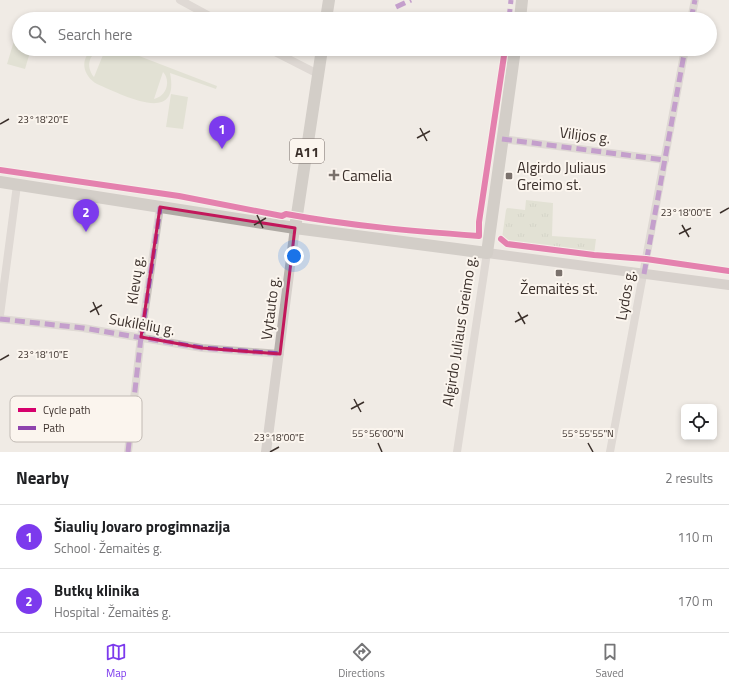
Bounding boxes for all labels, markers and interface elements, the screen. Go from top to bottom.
search box [12,12,717,56]
icon: search [26,23,48,45]
text: Search here [58,23,132,46]
text: 23°18'20"E [18,112,69,127]
pin: 1 [209,116,235,149]
street label: Vilijos g. [558,120,612,150]
road number: A11 [290,139,324,163]
place label: Algirdo Juliaus Greimo st. [517,156,606,196]
place label: Camelia [342,164,393,187]
marker: Camelia [329,170,339,180]
marker: Algirdo Juliaus Greimo st. [504,171,514,181]
pin: 2 [73,199,99,232]
text: 23°18'00"E [661,205,712,220]
your location [284,246,304,266]
street label: Klevų g. [120,254,150,306]
street label: Algirdo Juliaus Greimo g. [436,254,482,408]
marker: Žemaitės st. [554,268,564,278]
street label: Lydos g. [609,268,641,322]
street label: Vytauto g. [255,275,285,341]
place label: Žemaitės st. [520,277,598,300]
street label: Sukilėlių g. [107,307,177,341]
text: 23°18'10"E [18,347,69,362]
legend [10,396,142,442]
text: Cycle path [43,402,91,418]
map controls [681,404,717,440]
button: locate [681,404,717,440]
text: Path [43,420,65,436]
text: 55°56'00"N [352,426,404,441]
text: 55°55'55"N [562,426,614,441]
text: 23°18'00"E [254,430,305,445]
text: Nearby [16,465,69,491]
text: 2 results [665,468,713,488]
text: Šiaulių Jovaro progimnazija [54,515,230,538]
text: 1 [25,527,33,547]
text: 110 m [677,527,713,547]
text: School · Žemaitės g. [54,538,162,558]
text: Butkų klinika [54,579,139,602]
text: 2 [25,591,33,611]
text: 170 m [677,591,713,611]
text: Hospital · Žemaitės g. [54,602,171,622]
tab: Map [105,641,127,681]
tab: Directions [338,641,385,681]
tab: Saved [596,641,624,681]

